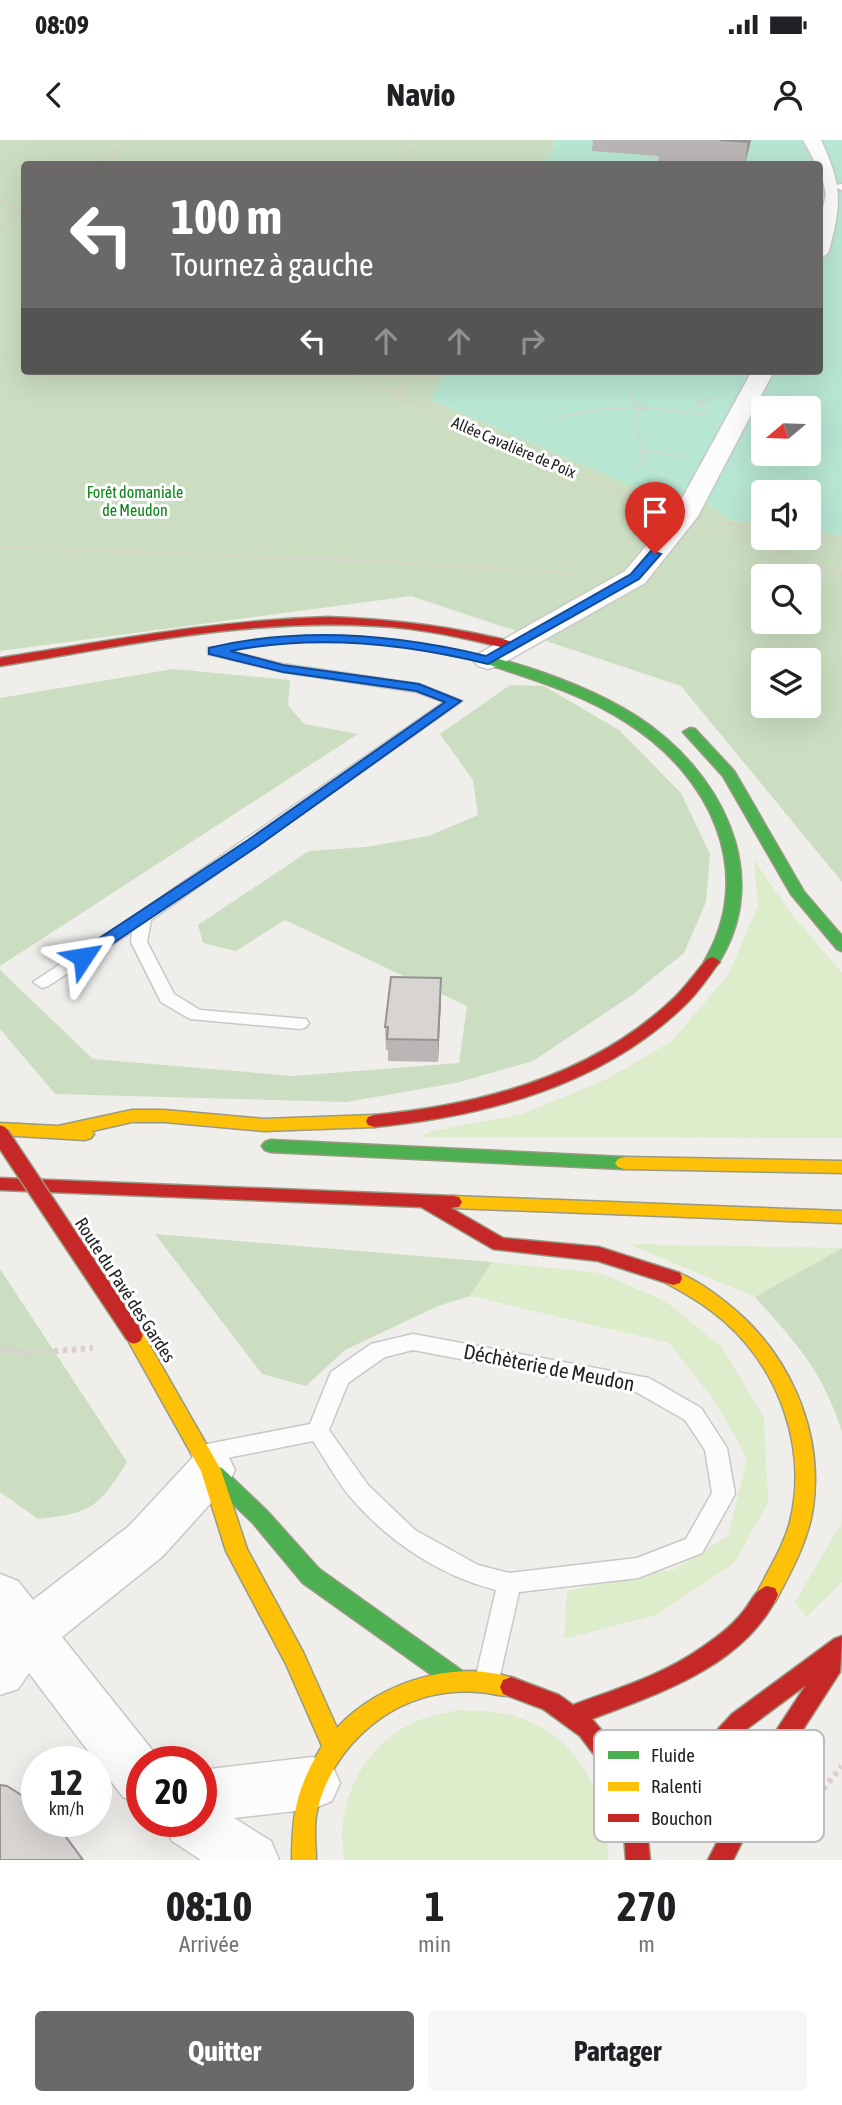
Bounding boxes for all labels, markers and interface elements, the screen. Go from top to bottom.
text: 08:09 [35,10,89,40]
icon: back [35,76,73,114]
text: Navio [386,76,456,113]
icon: person [769,76,807,114]
text: 100 m [171,188,282,244]
icon: left [56,189,147,280]
text: Tournez à gauche [171,246,374,283]
icon: left [294,322,332,360]
icon: ahead [367,322,405,360]
icon: ahead [440,322,478,360]
icon: right [513,322,551,360]
north arrow [751,396,821,466]
map controls [751,396,821,718]
street label: Allée Cavalière de Poix [449,413,579,481]
button: sound [751,480,821,550]
pin [625,482,685,554]
park label: Forêt domaniale de Meudon [87,483,183,519]
icon: arrive [636,493,674,531]
button: search [751,564,821,634]
button: layers [751,648,821,718]
position arrow [46,920,120,994]
street label: Route du Pavé des Gardes [71,1214,180,1366]
street label: Déchèterie de Meudon [462,1339,637,1395]
legend [594,1730,824,1842]
text: Fluide [651,1744,695,1766]
speed limit sign: 20 [126,1746,217,1837]
text: 12 [50,1762,83,1802]
text: Ralenti [651,1775,702,1797]
text: km/h [49,1798,84,1819]
text: Bouchon [651,1807,713,1829]
text: 08:10 [166,1882,252,1930]
text: 1 [425,1882,444,1930]
text: 270 [617,1882,676,1930]
text: Arrivée [179,1931,239,1957]
text: min [418,1931,451,1957]
text: m [638,1931,655,1957]
button: Quitter [35,2011,414,2091]
button: Partager [428,2011,807,2091]

